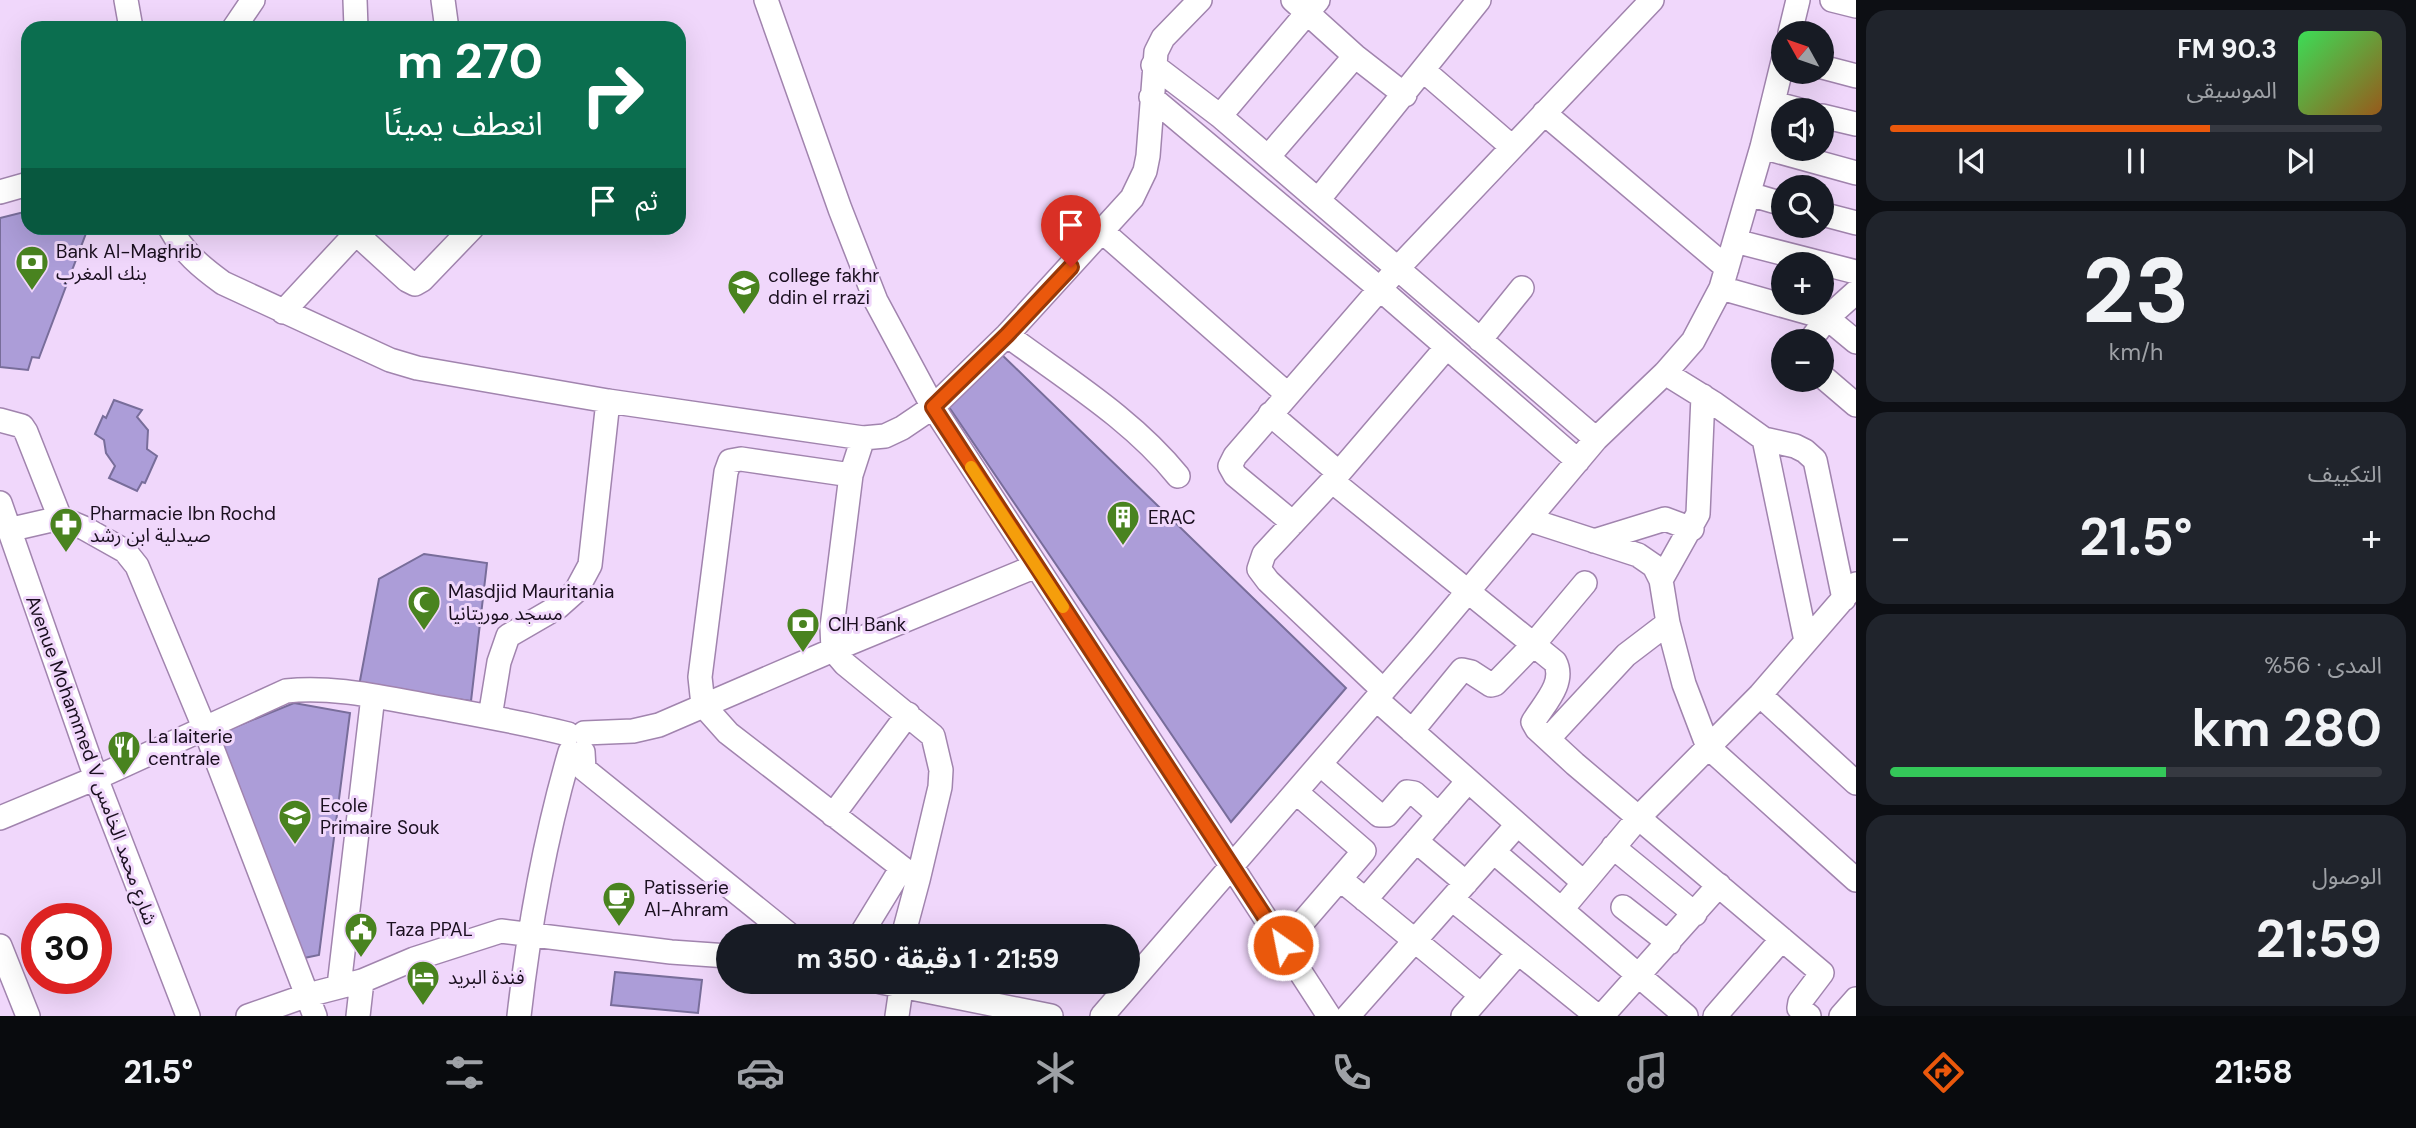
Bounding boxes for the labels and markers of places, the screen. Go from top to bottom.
pin [1041,195,1101,267]
place label: Bank Al-Maghrib بنك المغرب [56,239,202,286]
bank icon: Bank Al-Maghrib بنك المغرب [13,243,51,292]
place label: college fakhr ddin el rrazi [768,263,879,310]
school or university icon: college fakhr ddin el rrazi [725,267,763,316]
building icon: ERAC [1104,498,1142,547]
place label: Pharmacie Ibn Rochd صيدلية ابن رشد [90,501,276,548]
pharmacy icon: Pharmacie Ibn Rochd صيدلية ابن رشد [47,505,85,554]
place label: ERAC [1148,505,1196,530]
place label: Masdjid Mauritania مسجد موريتانيا [448,579,614,626]
mosque icon: Masdjid Mauritania مسجد موريتانيا [405,583,443,632]
bank icon: CIH Bank [784,605,822,654]
place label: CIH Bank [828,612,907,637]
place label: La laiterie centrale [148,724,233,771]
restaurant icon: La laiterie centrale [105,728,143,777]
place label: Ecole Primaire Souk [320,793,440,840]
school or university icon: Ecole Primaire Souk [276,797,314,846]
place label: Patisserie Al-Ahram [644,875,729,922]
cafe icon: Patisserie Al-Ahram [600,879,638,928]
public building icon: Taza PPAL [342,910,380,959]
place label: Taza PPAL [386,917,473,942]
hotel icon: فندة البريد [404,958,442,1007]
place label: فندة البريد [448,965,525,990]

